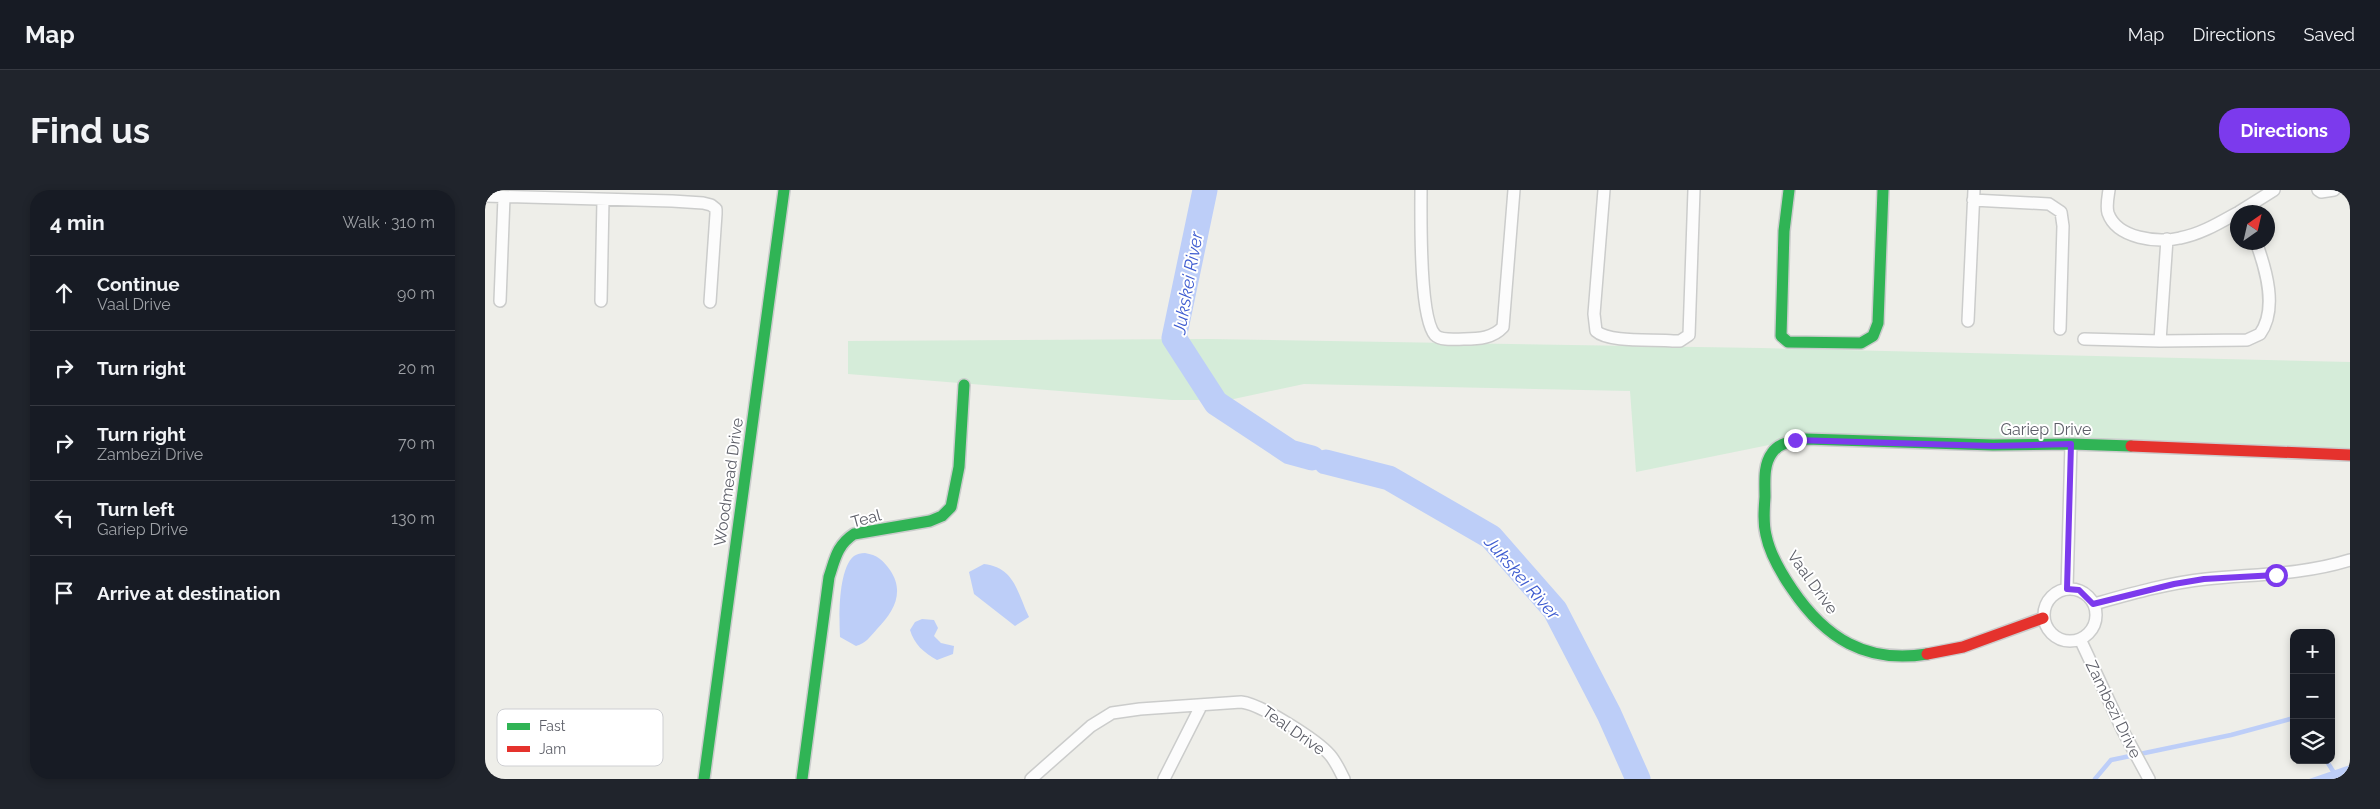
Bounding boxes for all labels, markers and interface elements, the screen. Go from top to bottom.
text: Map [25,20,75,49]
text: Map [2128,24,2164,45]
text: Directions [2192,24,2276,45]
text: Saved [2304,24,2355,45]
button: Directions [2219,108,2350,153]
text: Find us [30,110,150,151]
north arrow [2230,205,2275,250]
text: 4 min [50,210,105,235]
text: Walk · 310 m [342,213,435,232]
water label: Jukskei River [1168,229,1207,337]
text: Continue [97,273,180,295]
icon: ahead [50,279,78,307]
text: 90 m [397,284,435,303]
text: Vaal Drive [97,295,171,314]
icon: right [50,354,78,382]
text: Turn right [97,357,186,379]
text: 20 m [398,359,435,378]
street label: Woodmead Drive [710,417,747,548]
street label: Gariep Drive [2001,420,2091,439]
text: Turn right [97,423,186,445]
icon: right [50,429,78,457]
route end [1784,429,1807,452]
text: 70 m [398,434,435,453]
text: Zambezi Drive [97,445,203,464]
text: Turn left [97,498,174,520]
icon: left [50,504,78,532]
street label: Teal [849,505,884,532]
text: 130 m [391,509,435,528]
text: Gariep Drive [97,520,188,539]
water label: Jukskei River [1480,531,1565,624]
street label: Vaal Drive [1783,547,1842,618]
route start [2265,564,2288,587]
icon: arrive [50,579,78,607]
text: Arrive at destination [97,582,281,604]
map controls [2290,629,2335,764]
button: + [2290,629,2335,674]
street label: Zambezi Drive [2082,657,2145,761]
button: − [2290,674,2335,719]
street label: Teal Drive [1259,702,1329,759]
legend [497,709,663,766]
text: Fast [539,718,566,734]
button: layers [2290,719,2335,764]
text: Jam [539,741,566,757]

